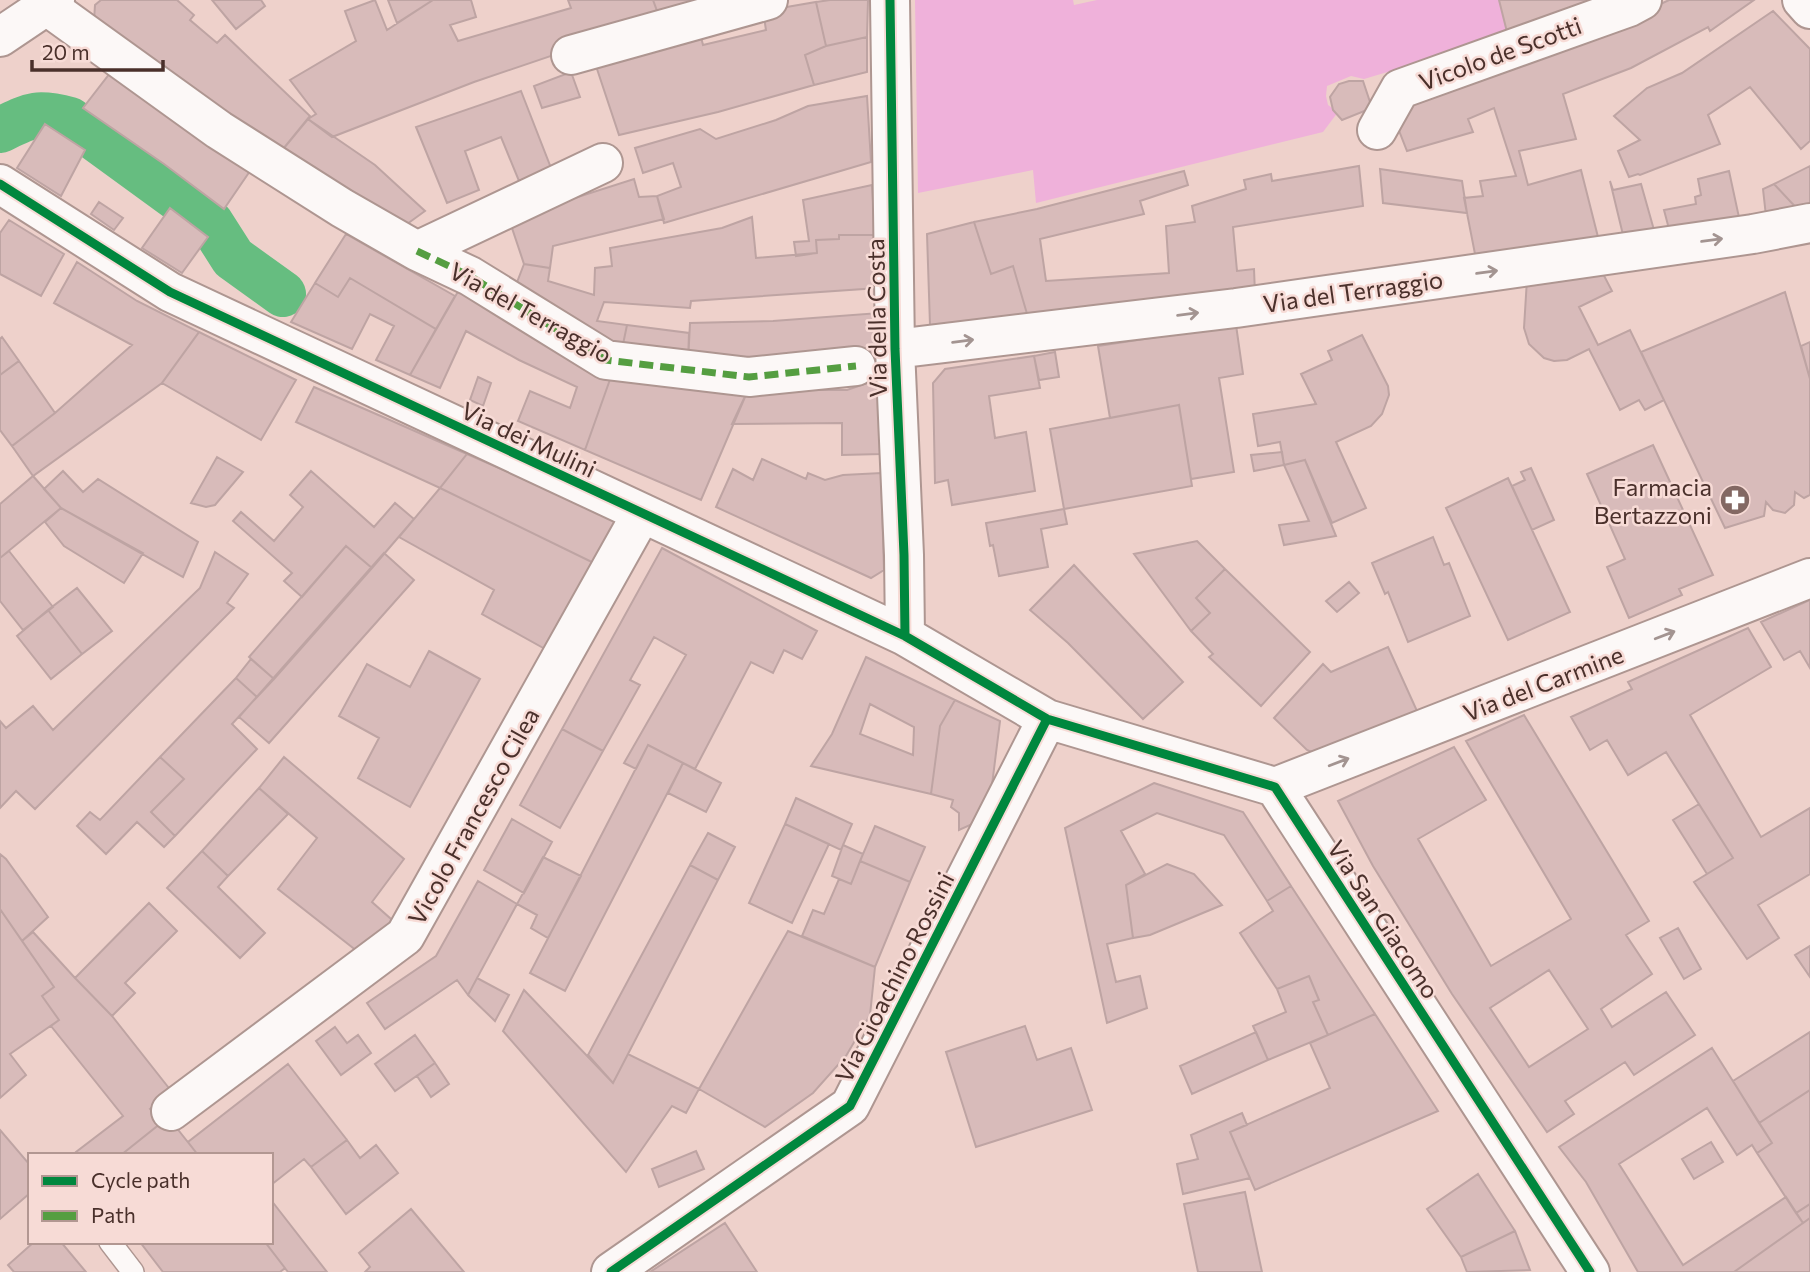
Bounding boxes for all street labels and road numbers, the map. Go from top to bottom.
street label: Vicolo de Scotti [1415,10,1585,96]
street label: Via della Costa [860,238,892,398]
street label: Via del Terraggio [445,255,617,369]
street label: Via del Terraggio [1261,264,1445,318]
street label: Via dei Mulini [457,395,601,483]
street label: Via del Carmine [1459,639,1627,727]
street label: Vicolo Francesco Cilea [401,703,545,929]
street label: Via San Giacomo [1322,835,1446,1003]
street label: Via Gioachino Rossini [828,867,960,1087]

